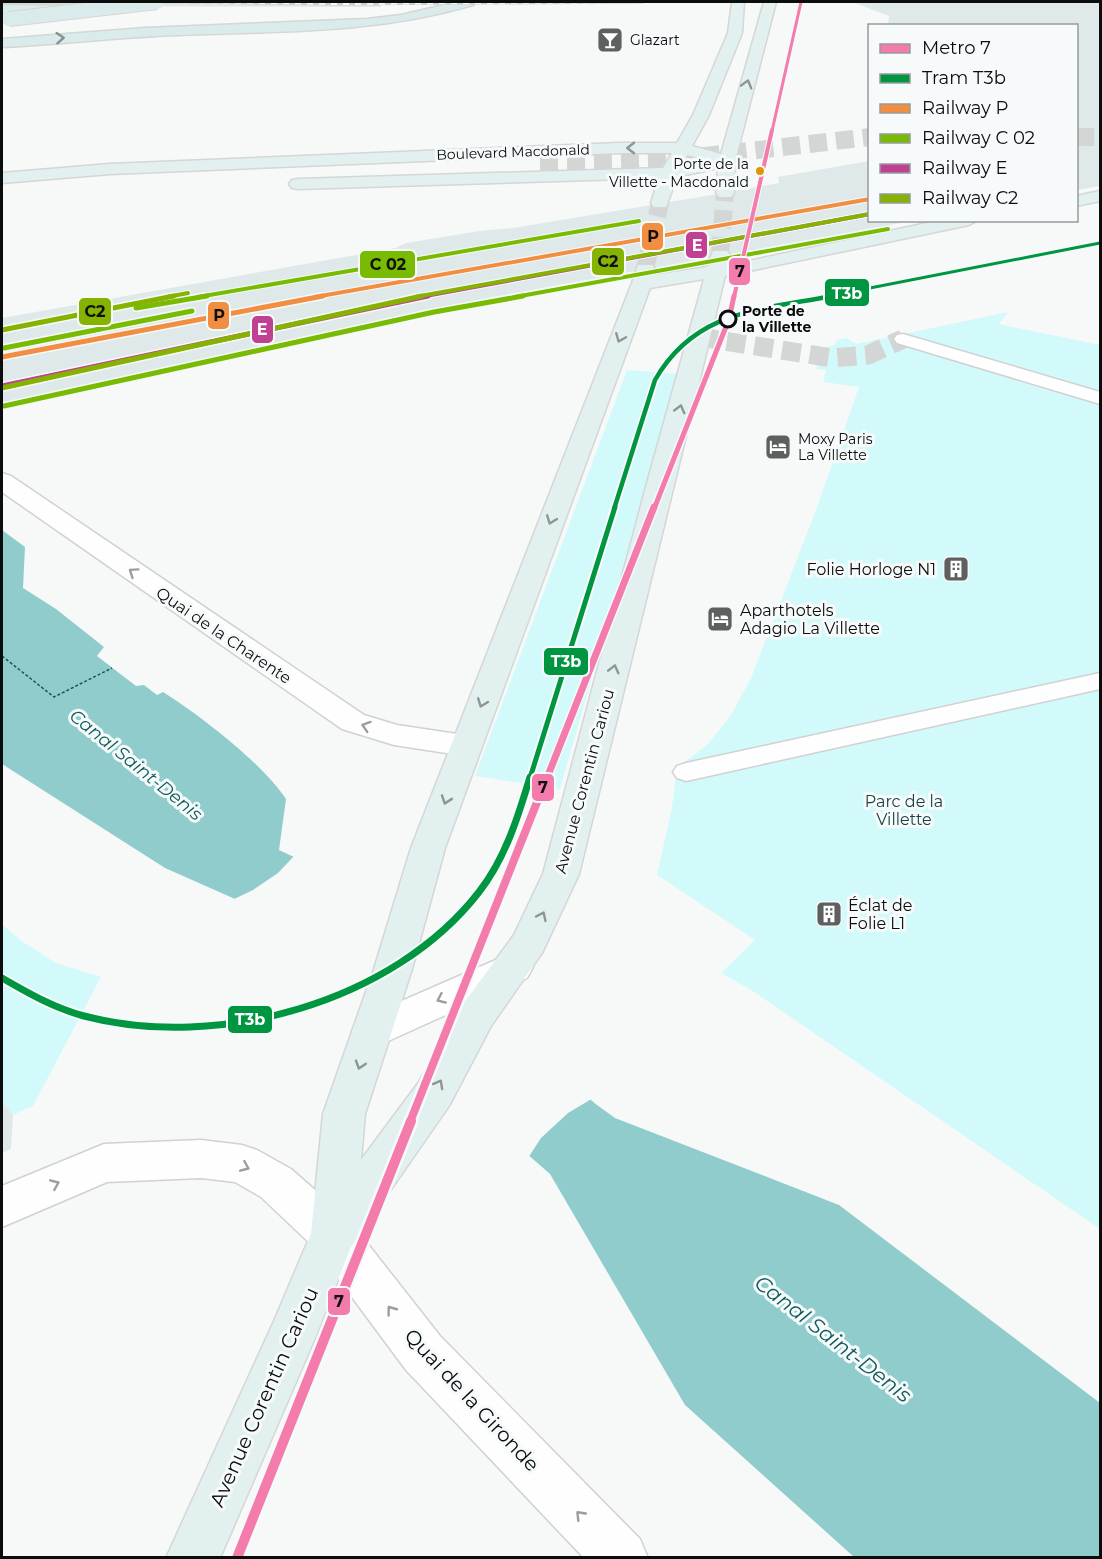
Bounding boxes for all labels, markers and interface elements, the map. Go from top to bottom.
legend [868,24,1078,222]
bar icon: Glazart [595,25,625,55]
place label: Glazart [630,31,680,49]
one-way arrow [55,32,64,45]
text: Metro 7 [922,37,991,59]
text: Tram T3b [922,67,1006,89]
one-way arrow [740,79,752,90]
text: Railway P [922,97,1008,119]
text: Railway C 02 [922,127,1035,149]
street label: Boulevard Macdonald [436,140,590,164]
one-way arrow [627,142,636,154]
place label: Porte de la Villette - Macdonald [609,155,749,191]
text: Railway E [922,157,1007,179]
marker: Porte de la Villette - Macdonald [754,165,766,177]
text: Railway C2 [922,187,1018,209]
line badge: P [641,222,664,251]
text: P [647,227,659,246]
line badge: E [685,231,708,259]
text: E [692,236,702,255]
line badge: C2 [591,247,625,276]
line badge: C 02 [359,250,416,279]
text: C2 [598,252,618,271]
text: C 02 [370,255,406,274]
line badge: 7 [728,257,751,286]
text: 7 [735,262,745,281]
line badge: T3b [824,278,870,307]
text: T3b [832,284,862,303]
line badge: C2 [78,297,112,326]
line badge: P [207,301,230,330]
text: C2 [85,302,105,321]
place label: Porte de la Villette [742,302,811,336]
text: P [213,306,225,325]
marker: Porte de la Villette [719,310,737,328]
line badge: E [251,315,274,344]
text: E [257,320,267,339]
one-way arrow [615,332,628,343]
one-way arrow [673,404,685,415]
place label: Moxy Paris La Villette [798,430,873,464]
hotel icon: Moxy Paris La Villette [763,432,793,462]
one-way arrow [546,514,559,525]
building icon: Folie Horloge N1 [941,554,971,584]
place label: Folie Horloge N1 [806,560,936,579]
one-way arrow [129,568,140,579]
street label: Quai de la Charente [153,583,295,688]
place label: Aparthotels Adagio La Villette [740,601,880,638]
hotel icon: Aparthotels Adagio La Villette [705,604,735,634]
line badge: T3b [543,647,589,676]
text: T3b [551,652,581,671]
one-way arrow [606,664,619,674]
street label: Avenue Corentin Cariou [551,687,618,875]
one-way arrow [477,697,490,707]
water label: Canal Saint-Denis [65,705,207,825]
one-way arrow [361,721,372,733]
line badge: 7 [531,773,555,802]
text: 7 [538,778,548,797]
park label: Parc de la Villette [865,792,943,829]
one-way arrow [440,794,453,804]
place label: Éclat de Folie L1 [848,896,912,933]
building icon: Éclat de Folie L1 [814,899,844,929]
one-way arrow [534,911,546,922]
one-way arrow [436,992,447,1004]
line badge: T3b [227,1005,273,1034]
text: T3b [235,1010,265,1029]
one-way arrow [355,1059,368,1070]
one-way arrow [432,1080,443,1091]
one-way arrow [238,1160,249,1172]
one-way arrow [49,1179,60,1191]
water label: Canal Saint-Denis [750,1270,917,1408]
street label: Avenue Corentin Cariou [205,1284,323,1510]
line badge: 7 [327,1287,351,1316]
text: 7 [334,1292,344,1311]
one-way arrow [388,1306,399,1317]
street label: Quai de la Gironde [400,1324,544,1476]
one-way arrow [576,1512,587,1522]

